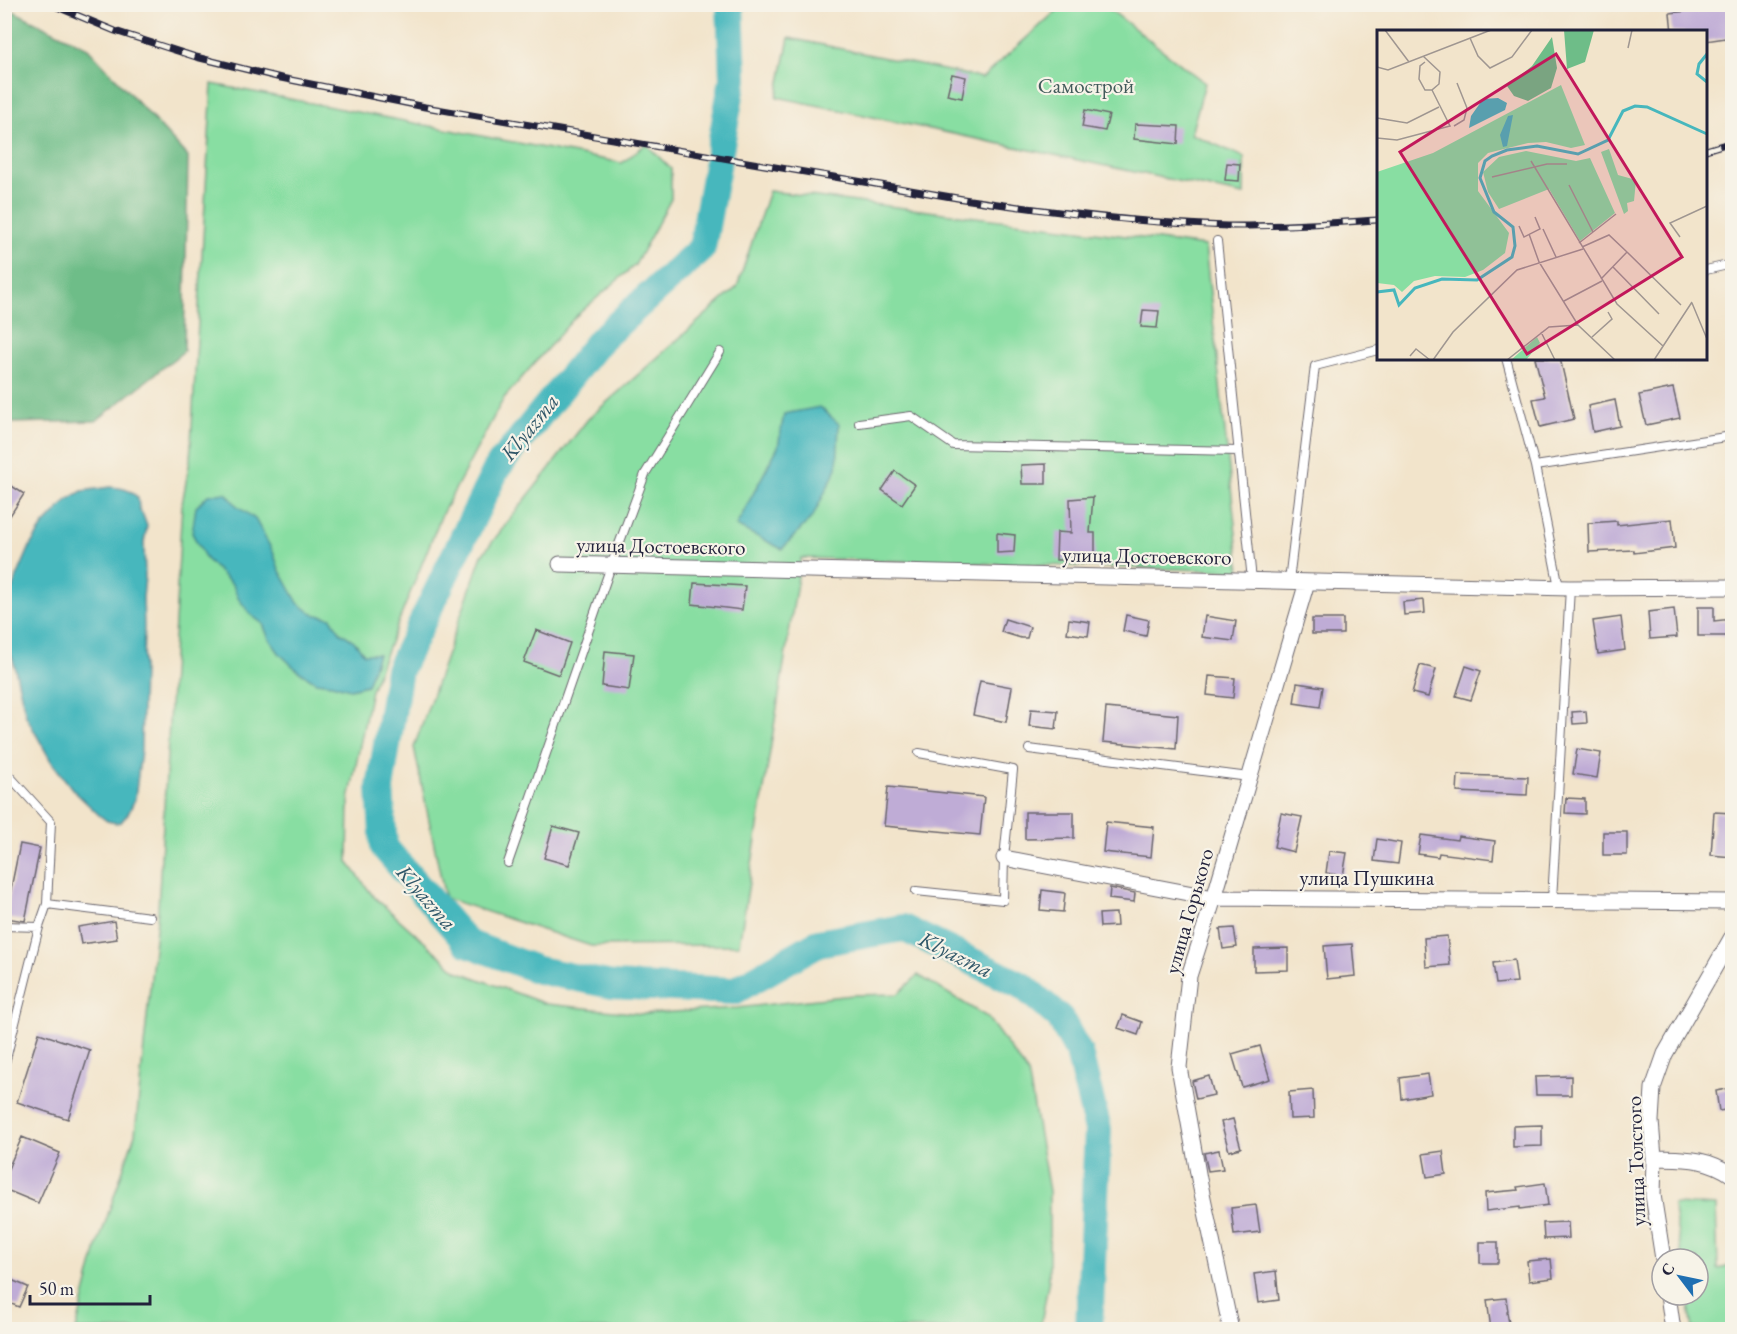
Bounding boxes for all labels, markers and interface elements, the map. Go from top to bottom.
inset map [1377,30,1707,360]
park label: Самострой [1038,72,1134,99]
water label: Klyazma [493,388,565,468]
street label: улица Достоевского [576,531,746,560]
street label: улица Достоевского [1062,541,1232,570]
street label: улица Горького [1158,845,1219,977]
water label: Klyazma [389,858,463,936]
street label: улица Пушкина [1300,864,1435,891]
water label: Klyazma [913,924,997,985]
street label: улица Толстого [1620,1095,1651,1227]
north arrow [1650,1247,1710,1307]
text: С [1656,1259,1680,1280]
scale bar [30,1268,150,1306]
text: 50 m [39,1277,74,1300]

